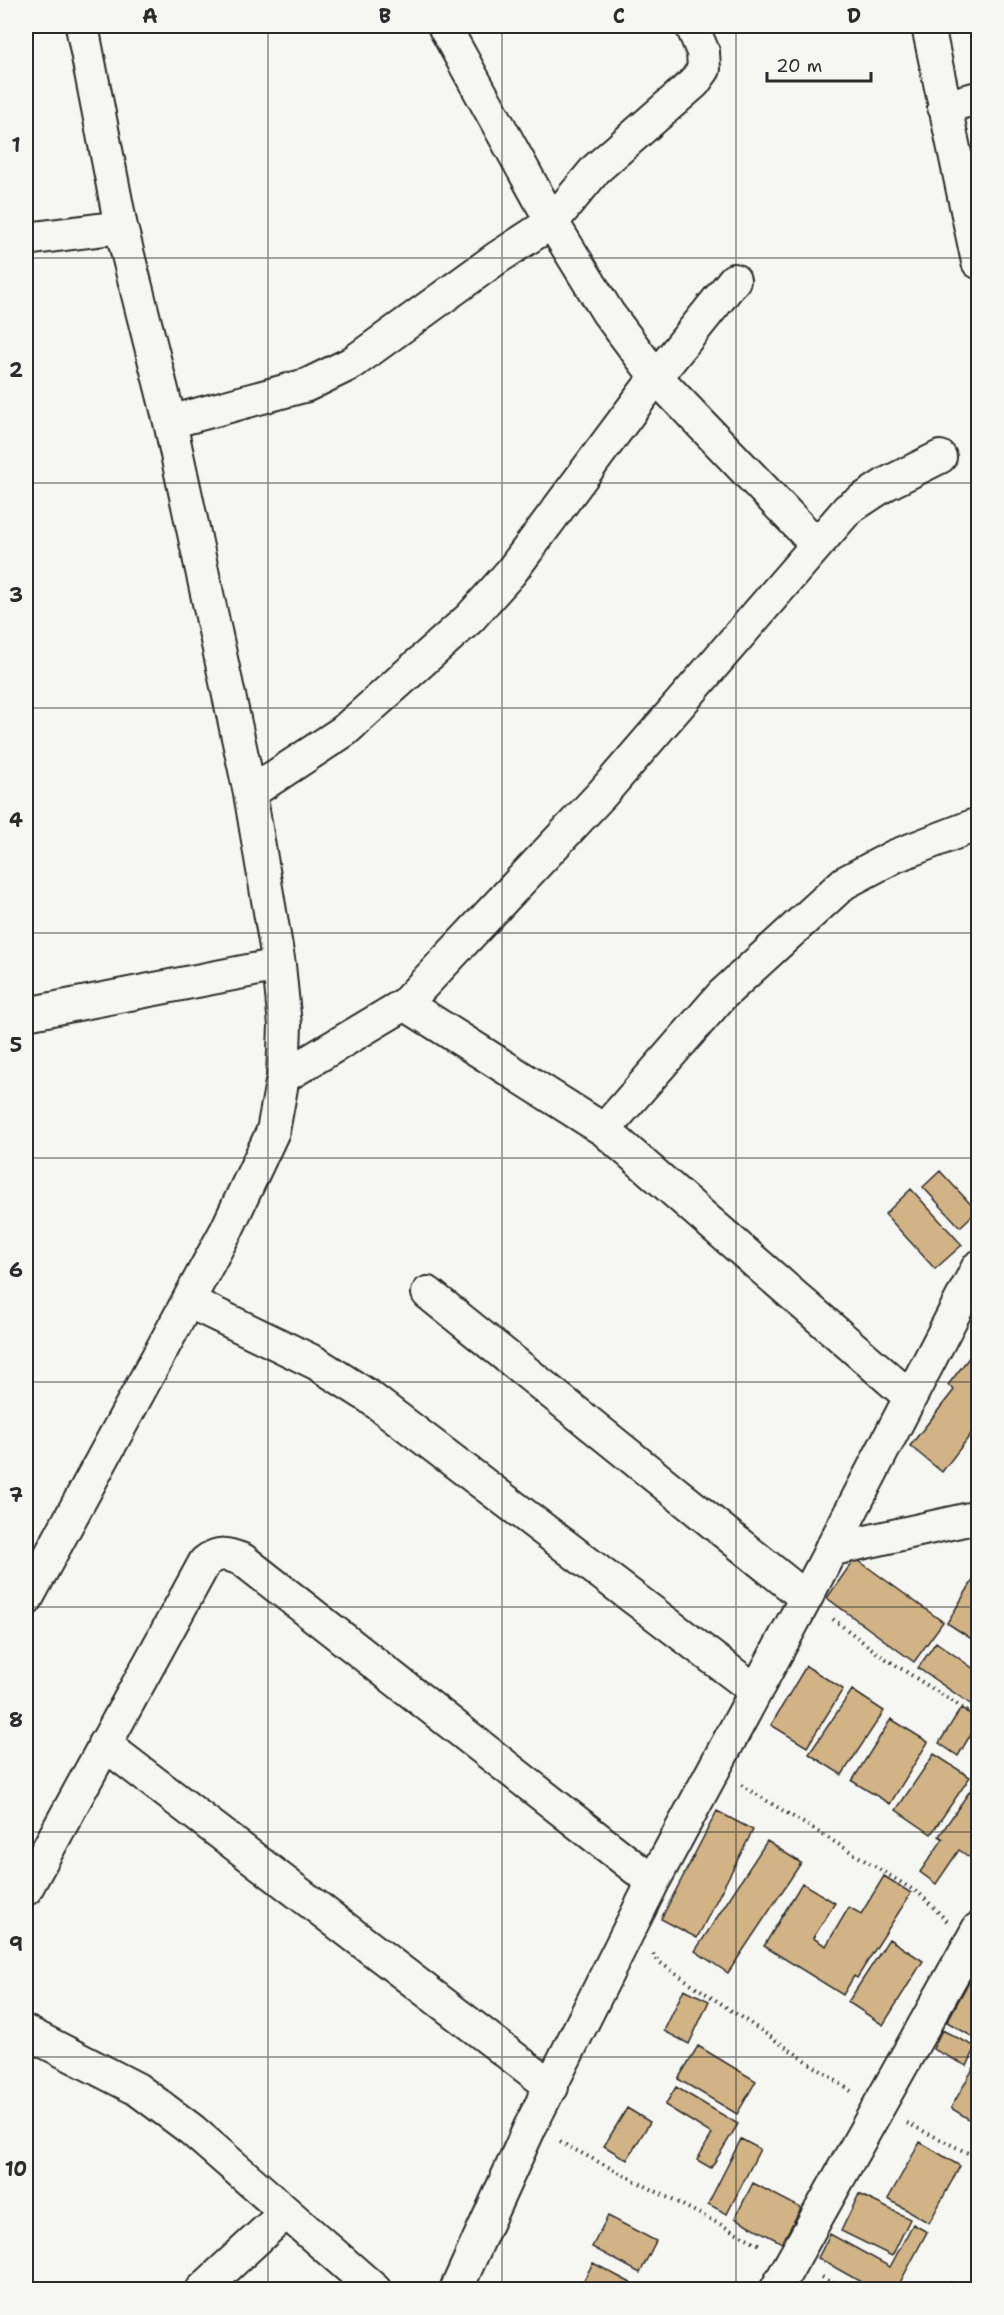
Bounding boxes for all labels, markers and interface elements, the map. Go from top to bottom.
text: A [142,3,158,29]
text: B [379,3,391,29]
text: C [613,3,625,29]
text: D [847,3,861,29]
scale bar [767,45,870,83]
text: 20 m [776,54,822,78]
text: 1 [11,132,21,158]
text: 2 [9,357,23,383]
text: 3 [9,582,23,608]
text: 4 [9,807,23,833]
text: 5 [10,1032,22,1058]
text: 6 [9,1257,23,1283]
text: 7 [9,1482,23,1508]
text: 8 [9,1707,23,1733]
text: 9 [9,1931,23,1957]
text: 10 [5,2156,27,2182]

